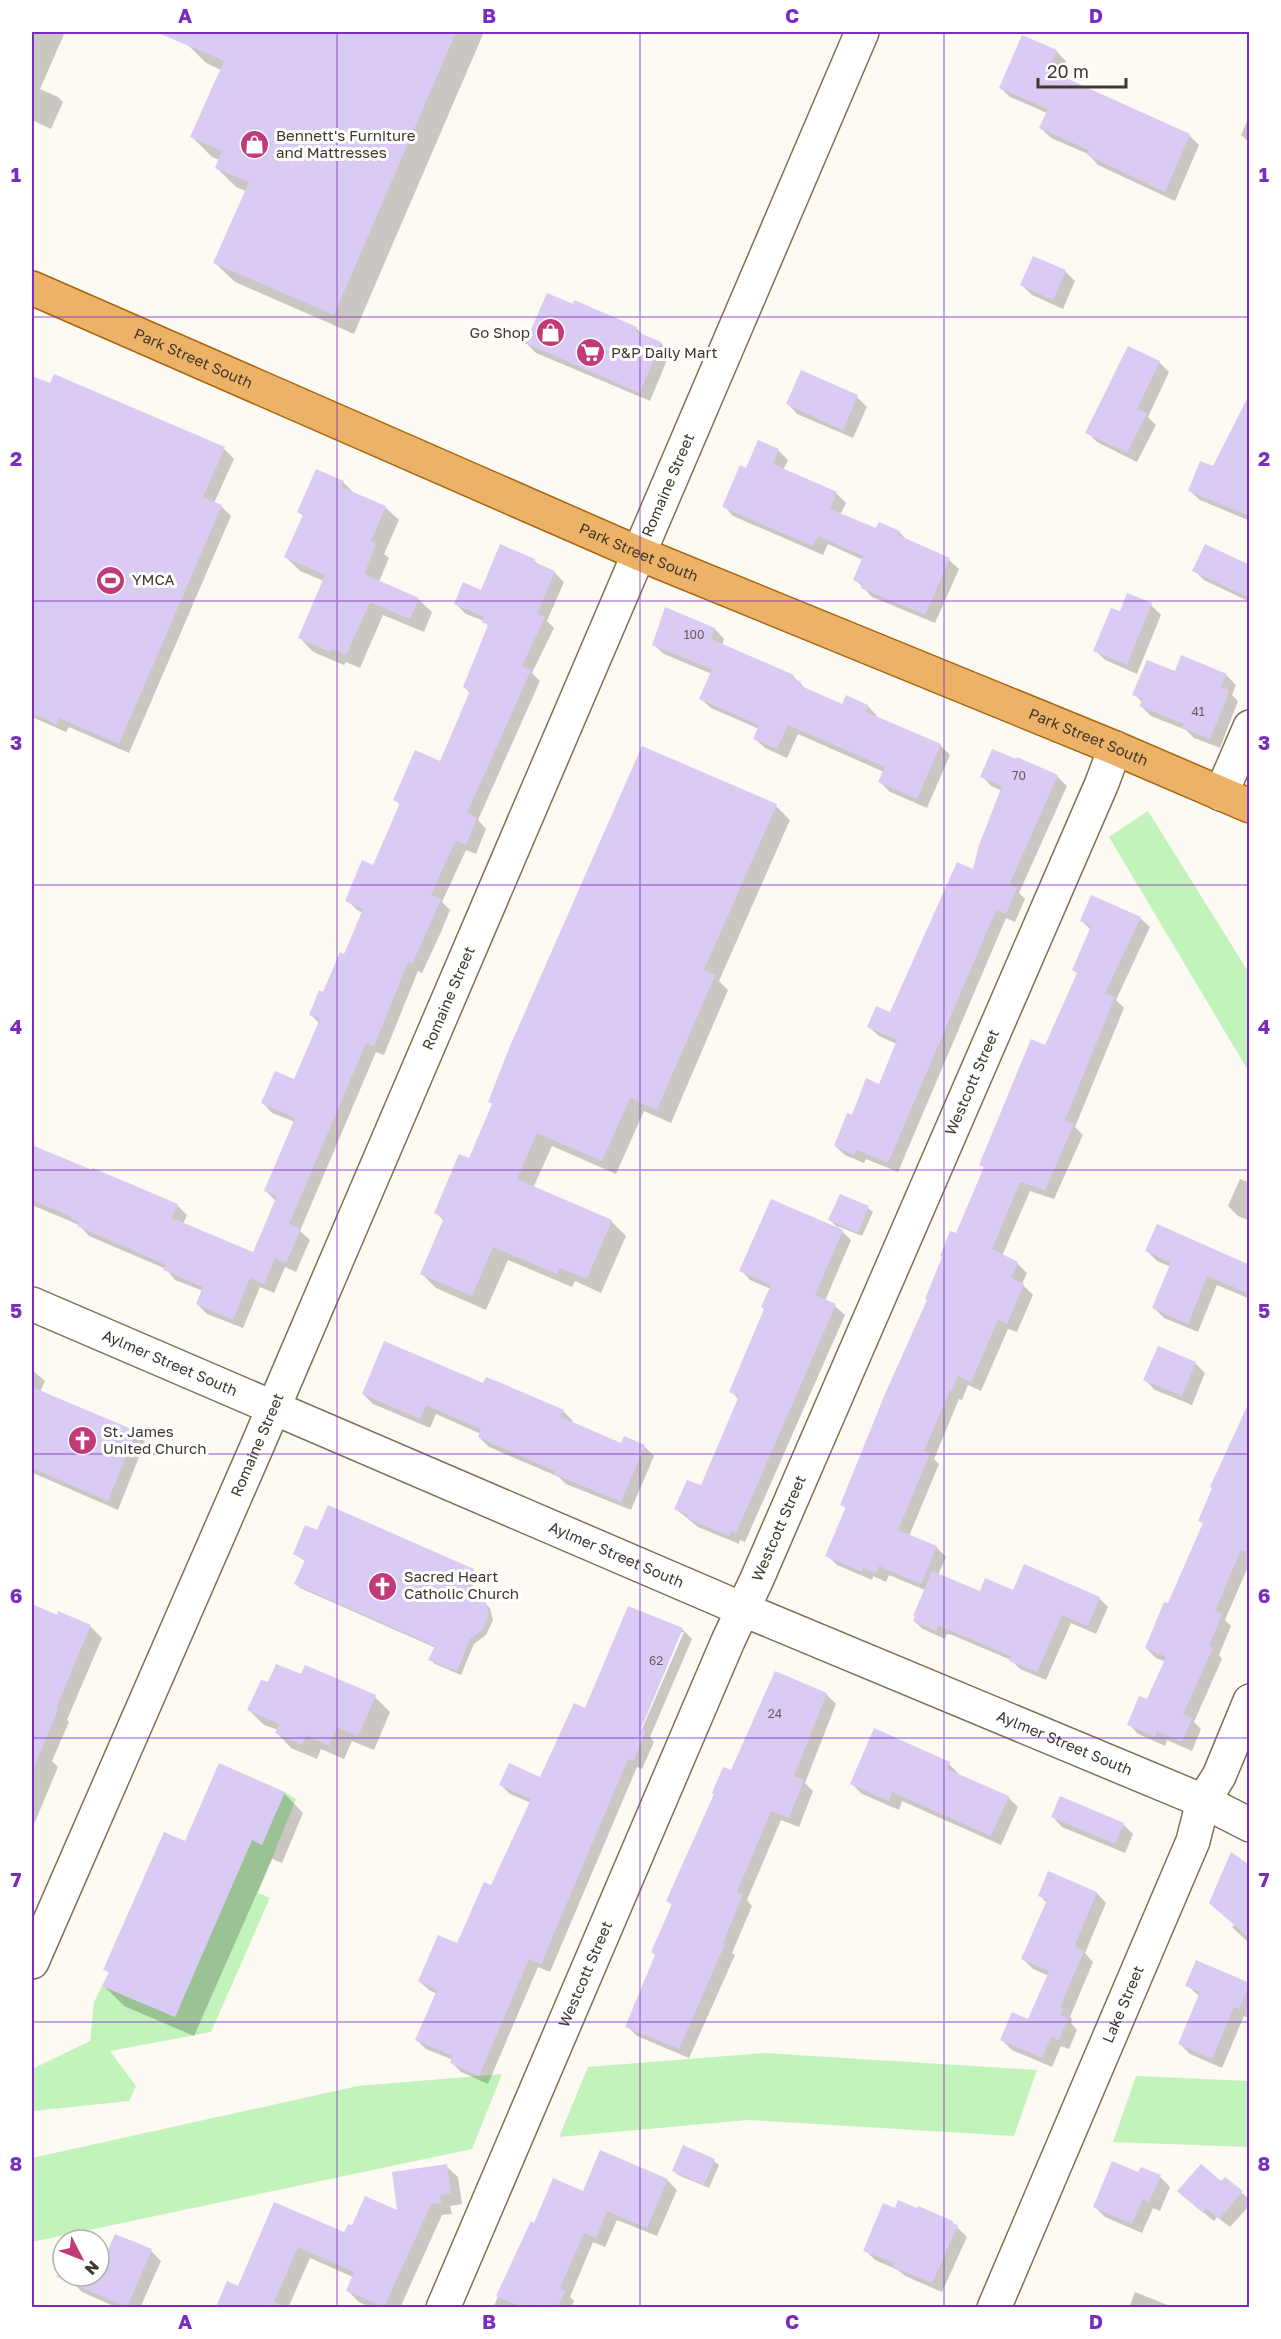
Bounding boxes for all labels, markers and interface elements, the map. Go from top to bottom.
text: A [178,3,192,27]
text: B [482,3,496,27]
text: C [785,3,799,27]
text: D [1089,3,1103,27]
scale bar [1038,51,1126,89]
text: 20 m [1047,60,1089,82]
place label: Bennett's Furniture and Mattresses [276,126,416,161]
shop icon: Bennett's Furniture and Mattresses [239,129,271,161]
text: 1 [11,162,21,186]
text: 1 [1259,162,1269,186]
shop icon: Go Shop [535,317,567,349]
place label: Go Shop [470,323,530,341]
street label: Park Street South [132,324,256,391]
supermarket icon: P&P Daily Mart [574,337,606,369]
place label: P&P Daily Mart [611,343,718,361]
street label: Romaine Street [637,430,697,539]
text: 2 [10,446,22,470]
text: 2 [1258,446,1270,470]
street label: Park Street South [577,519,701,585]
sports icon: YMCA [95,564,127,596]
place label: YMCA [132,570,174,588]
house number: 100 [684,627,704,642]
street label: Park Street South [1026,704,1151,769]
house number: 41 [1191,704,1205,719]
text: 3 [10,730,22,754]
text: 3 [1258,730,1270,754]
house number: 70 [1012,768,1026,783]
street label: Romaine Street [418,943,478,1052]
text: 4 [10,1014,22,1038]
text: 4 [1258,1014,1270,1038]
street label: Westcott Street [940,1026,1002,1138]
text: 5 [10,1298,22,1322]
text: 5 [1258,1298,1270,1322]
street label: Aylmer Street South [100,1325,240,1399]
street label: Romaine Street [226,1390,287,1499]
place label: St. James United Church [103,1422,206,1457]
church icon: St. James United Church [66,1425,98,1457]
street label: Westcott Street [747,1472,809,1584]
street label: Aylmer Street South [547,1517,687,1591]
place label: Sacred Heart Catholic Church [404,1567,519,1602]
church icon: Sacred Heart Catholic Church [367,1570,399,1602]
text: 6 [10,1583,22,1607]
text: 6 [1258,1583,1270,1607]
house number: 62 [649,1653,663,1668]
house number: 24 [768,1706,782,1721]
street label: Aylmer Street South [994,1706,1135,1779]
text: 7 [11,1867,22,1891]
text: 7 [1259,1867,1270,1891]
street label: Westcott Street [554,1918,615,2030]
street label: Lake Street [1098,1963,1147,2045]
text: 8 [10,2151,22,2175]
text: 8 [1258,2151,1270,2175]
north arrow [51,2228,111,2288]
text: N [81,2257,104,2279]
text: A [178,2309,192,2333]
text: B [482,2309,496,2333]
text: C [785,2309,799,2333]
text: D [1089,2309,1103,2333]

